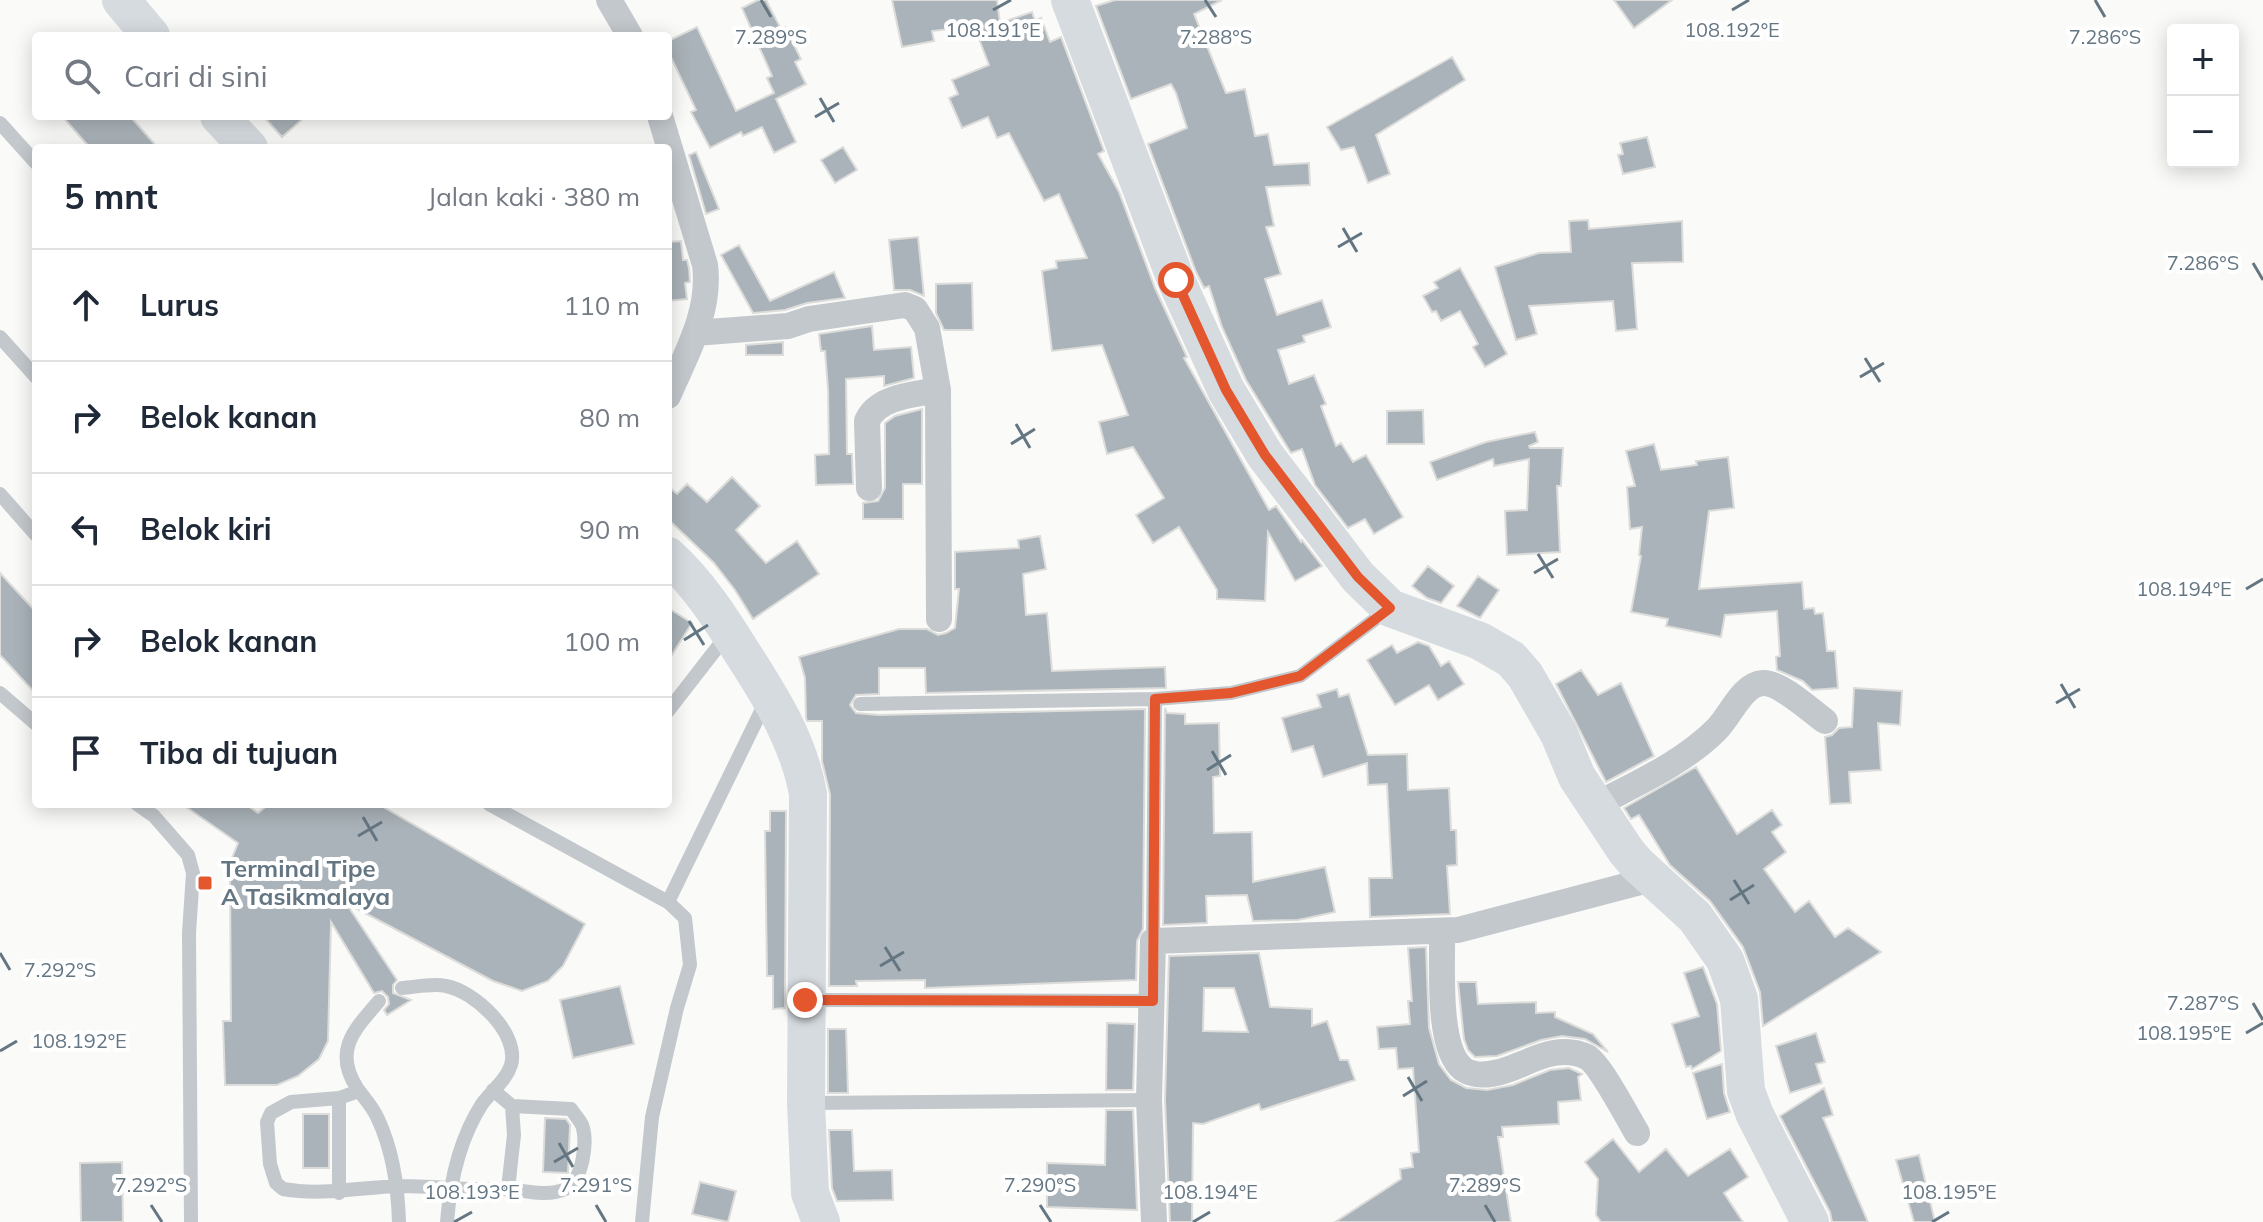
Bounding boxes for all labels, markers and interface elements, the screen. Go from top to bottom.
text: 108.191°E [945,17,1041,42]
text: 108.192°E [1684,17,1780,42]
text: 7.289°S [735,24,807,49]
text: 7.288°S [1180,24,1252,49]
text: 7.286°S [2069,24,2141,49]
map controls [2167,24,2239,168]
button: + [2167,24,2239,96]
search box [32,32,672,120]
icon: search [60,54,104,98]
text: Cari di sini [124,57,268,95]
button: − [2167,96,2239,168]
text: 5 mnt [64,175,158,218]
text: Jalan kaki · 380 m [428,180,640,213]
text: 7.286°S [2167,250,2239,275]
route start [1158,262,1194,298]
icon: ahead [64,283,108,327]
text: Lurus [140,286,219,324]
text: 110 m [564,289,640,322]
icon: right [64,395,108,439]
text: Belok kanan [140,398,317,436]
text: 80 m [579,401,640,434]
icon: left [64,507,108,551]
text: Belok kiri [140,510,272,548]
text: 90 m [579,513,640,546]
text: 108.194°E [2136,576,2232,601]
icon: right [64,619,108,663]
text: Belok kanan [140,622,317,660]
text: 100 m [564,625,640,658]
icon: arrive [64,731,108,775]
text: Tiba di tujuan [140,734,338,772]
place label: Terminal Tipe A Tasikmalaya [221,853,390,911]
marker: Terminal Tipe A Tasikmalaya [196,874,214,892]
text: 7.292°S [24,957,96,982]
route end [787,982,823,1018]
text: 7.287°S [2167,990,2239,1015]
text: 108.195°E [2136,1020,2232,1045]
text: 108.192°E [31,1028,127,1053]
text: 7.292°S [115,1172,187,1197]
text: 7.291°S [560,1172,632,1197]
text: 7.290°S [1004,1172,1076,1197]
text: 7.289°S [1449,1172,1521,1197]
text: 108.193°E [424,1179,520,1204]
text: 108.194°E [1162,1179,1258,1204]
text: 108.195°E [1901,1179,1997,1204]

